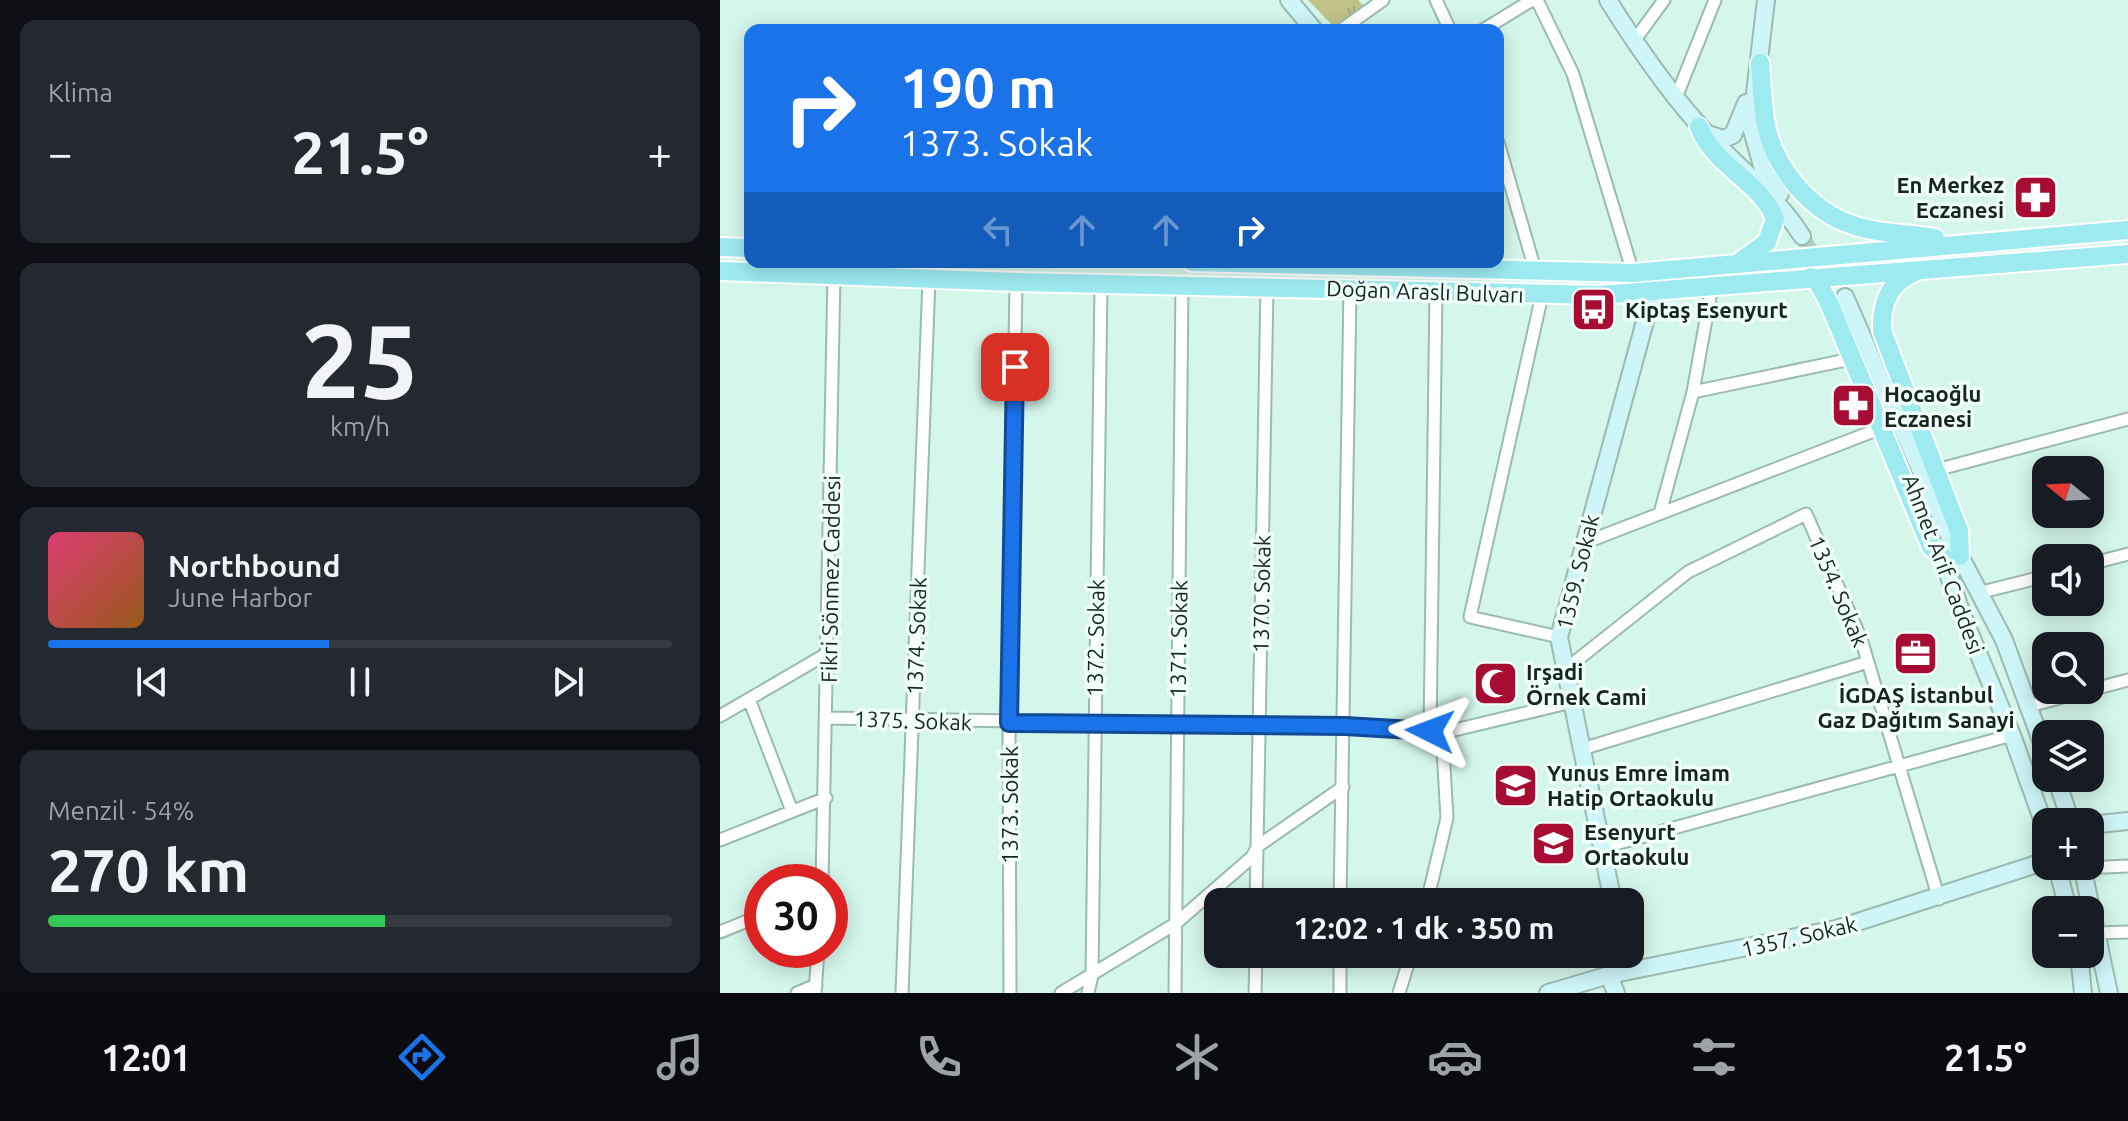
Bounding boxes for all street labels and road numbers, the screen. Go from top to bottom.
street label: Doğan Araslı Bulvarı [1326,275,1524,307]
street label: Ahmet Arif Caddesi [1898,471,1990,657]
street label: Fikri Sönmez Caddesi [816,475,844,683]
street label: 1359. Sokak [1551,512,1603,632]
street label: 1354. Sokak [1804,532,1874,650]
street label: 1370. Sokak [1247,535,1275,653]
street label: 1374. Sokak [901,577,931,695]
street label: 1372. Sokak [1081,579,1109,697]
street label: 1371. Sokak [1164,580,1192,698]
street label: 1375. Sokak [854,705,972,735]
street label: 1373. Sokak [997,746,1022,864]
street label: 1357. Sokak [1739,911,1859,961]

